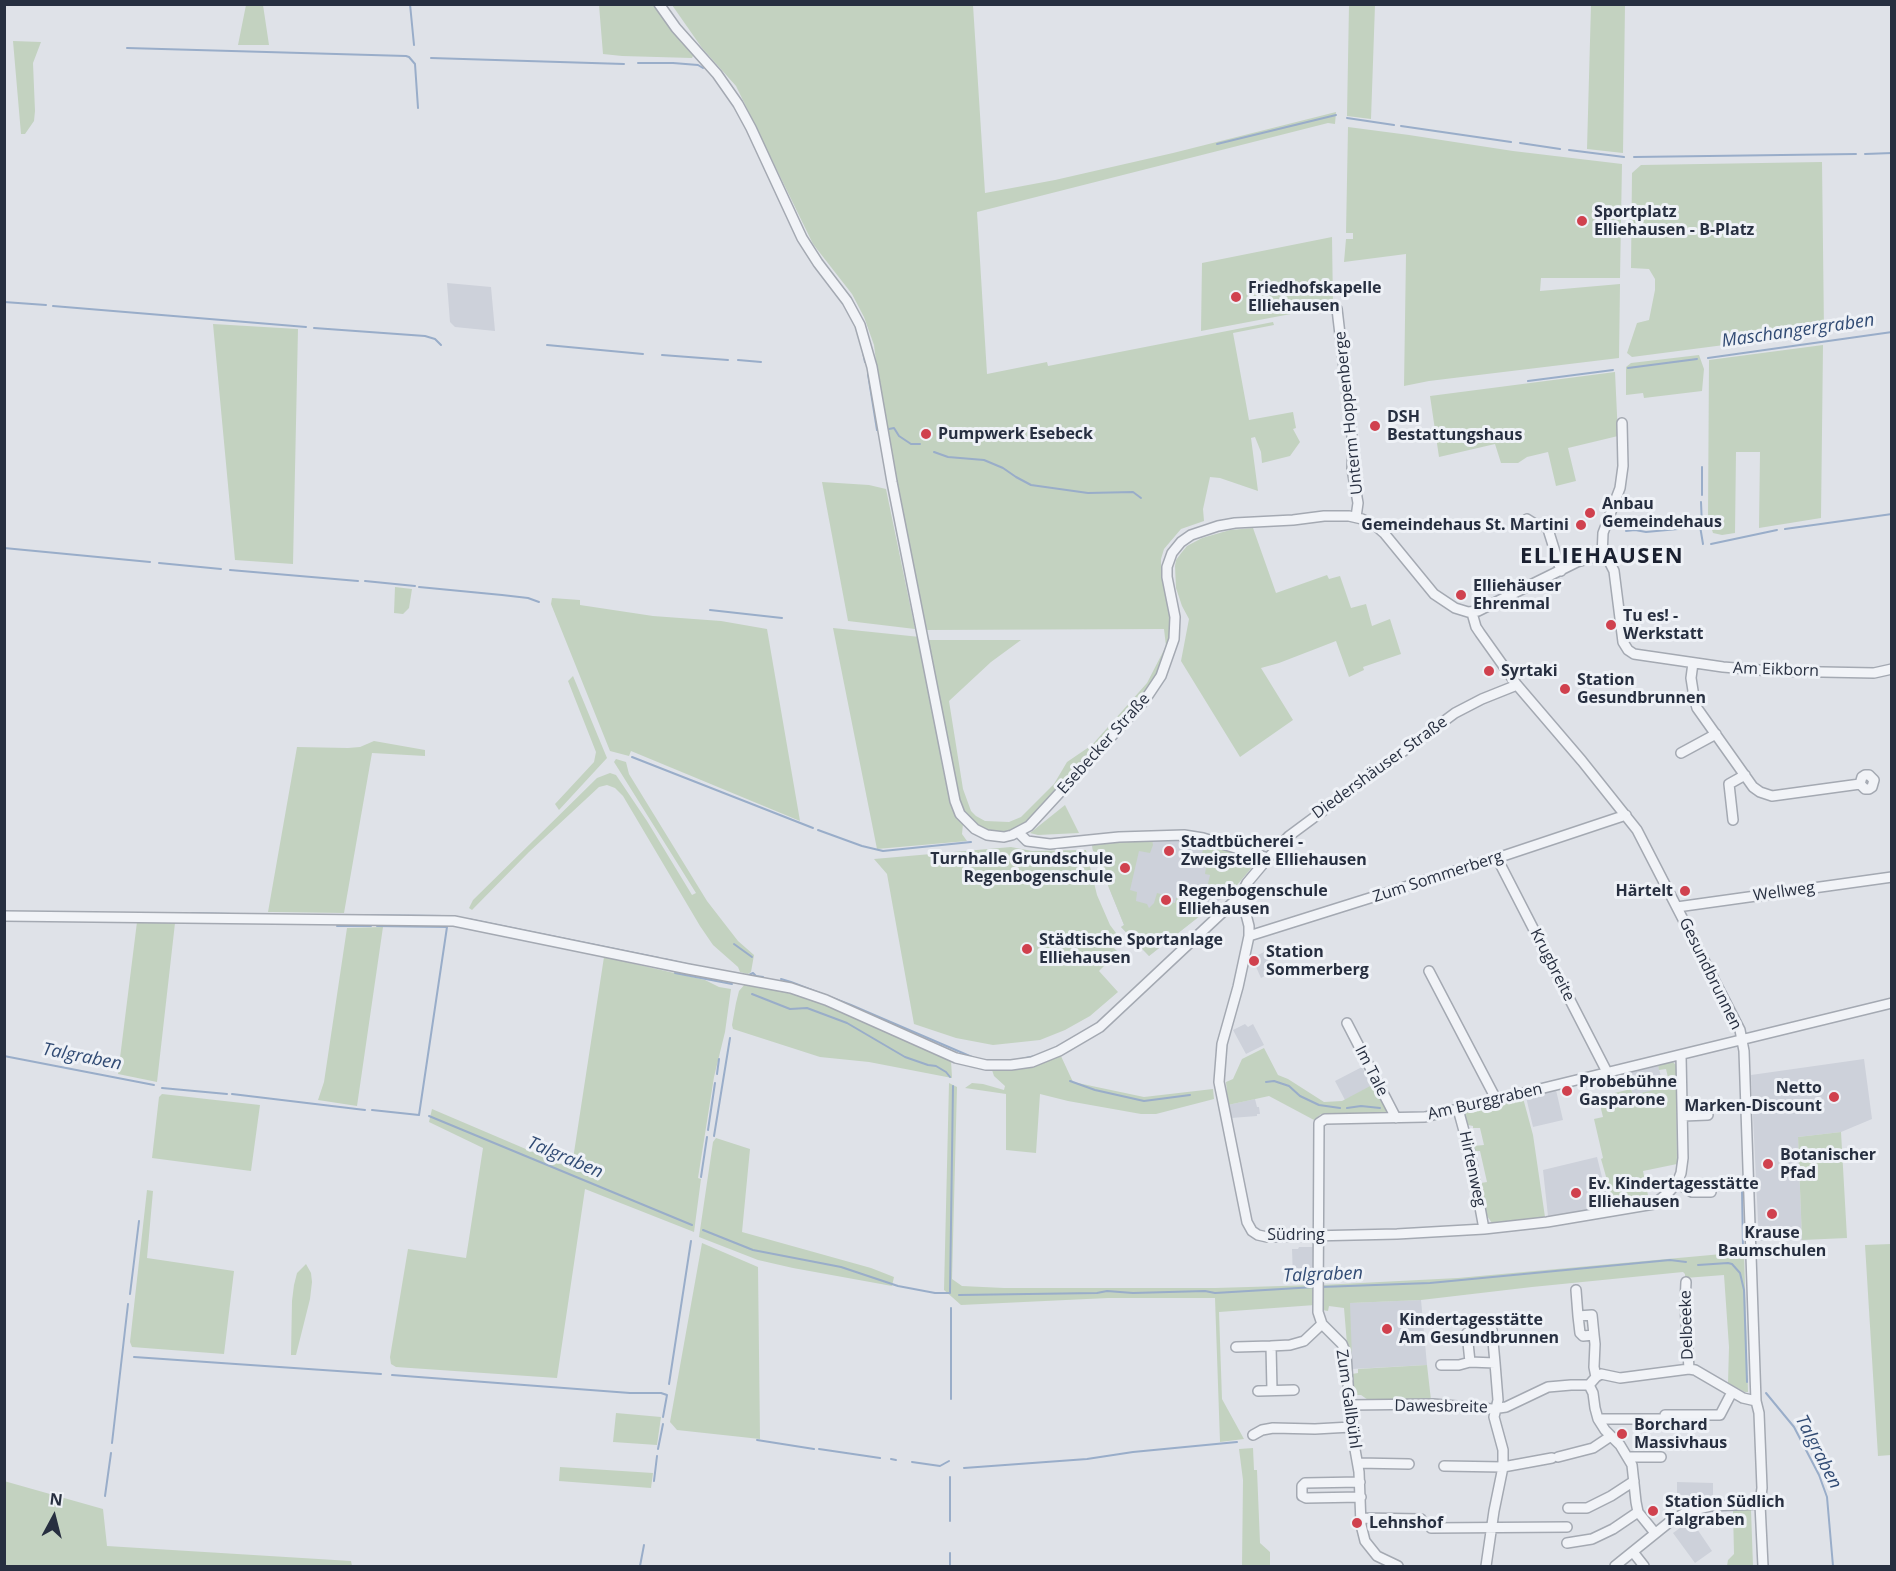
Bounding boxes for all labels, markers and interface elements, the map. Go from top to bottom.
place label: Sportplatz Elliehausen - B-Platz [1594,202,1754,240]
marker: Sportplatz Elliehausen - B-Platz [1575,214,1589,228]
place label: Friedhofskapelle Elliehausen [1248,278,1381,316]
marker: Friedhofskapelle Elliehausen [1229,290,1243,304]
water label: Maschangergraben [1720,310,1876,352]
street label: Unterm Hoppenberge [1331,330,1367,496]
place label: DSH Bestattungshaus [1387,407,1522,445]
marker: DSH Bestattungshaus [1368,419,1382,433]
place label: Pumpwerk Esebeck [938,424,1093,444]
marker: Pumpwerk Esebeck [919,427,933,441]
place label: Anbau Gemeindehaus [1602,494,1722,532]
marker: Anbau Gemeindehaus [1583,506,1597,520]
place label: Gemeindehaus St. Martini [1361,515,1569,535]
marker: Gemeindehaus St. Martini [1574,518,1588,532]
district label: ELLIEHAUSEN [1520,544,1684,570]
place label: Elliehäuser Ehrenmal [1473,576,1561,614]
marker: Elliehäuser Ehrenmal [1454,588,1468,602]
place label: Tu es! - Werkstatt [1623,606,1704,644]
marker: Tu es! - Werkstatt [1604,618,1618,632]
street label: Am Eikborn [1733,659,1819,681]
place label: Syrtaki [1501,661,1558,681]
marker: Syrtaki [1482,664,1496,678]
place label: Station Gesundbrunnen [1577,670,1706,708]
marker: Station Gesundbrunnen [1558,682,1572,696]
street label: Esebecker Straße [1054,690,1154,798]
street label: Diedershäuser Straße [1309,713,1451,823]
place label: Stadtbücherei - Zweigstelle Elliehausen [1181,832,1367,870]
marker: Stadtbücherei - Zweigstelle Elliehausen [1162,844,1176,858]
street label: Zum Sommerberg [1371,847,1505,907]
place label: Turnhalle Grundschule Regenbogenschule [930,849,1113,887]
marker: Turnhalle Grundschule Regenbogenschule [1118,861,1132,875]
street label: Wellweg [1752,878,1816,906]
place label: Regenbogenschule Elliehausen [1178,881,1328,919]
place label: Härtelt [1616,881,1673,901]
marker: Härtelt [1678,884,1692,898]
marker: Regenbogenschule Elliehausen [1159,893,1173,907]
street label: Gesundbrunnen [1675,915,1745,1033]
street label: Krugbreite [1526,926,1578,1004]
place label: Städtische Sportanlage Elliehausen [1039,930,1223,968]
marker: Städtische Sportanlage Elliehausen [1020,942,1034,956]
place label: Station Sommerberg [1266,942,1369,980]
marker: Station Sommerberg [1247,954,1261,968]
water label: Talgraben [41,1039,123,1075]
street label: Im Tale [1350,1043,1392,1099]
place label: Probebühne Gasparone [1579,1072,1677,1110]
place label: Netto Marken-Discount [1684,1078,1822,1116]
street label: Am Burggraben [1426,1079,1544,1125]
marker: Probebühne Gasparone [1560,1084,1574,1098]
marker: Netto Marken-Discount [1827,1090,1841,1104]
street label: Hirtenweg [1455,1129,1489,1209]
water label: Talgraben [524,1132,606,1184]
place label: Botanischer Pfad [1780,1145,1876,1183]
marker: Botanischer Pfad [1761,1157,1775,1171]
place label: Ev. Kindertagesstätte Elliehausen [1588,1174,1759,1212]
marker: Ev. Kindertagesstätte Elliehausen [1569,1186,1583,1200]
marker: Krause Baumschulen [1765,1207,1779,1221]
place label: Krause Baumschulen [1718,1223,1826,1261]
street label: Südring [1267,1225,1325,1245]
water label: Talgraben [1283,1263,1363,1287]
street label: Delbeeke [1676,1290,1698,1360]
place label: Kindertagesstätte Am Gesundbrunnen [1399,1310,1559,1348]
marker: Kindertagesstätte Am Gesundbrunnen [1380,1322,1394,1336]
street label: Zum Gallbühl [1332,1348,1364,1450]
street label: Dawesbreite [1394,1397,1488,1417]
water label: Talgraben [1790,1411,1846,1493]
place label: Borchard Massivhaus [1634,1415,1727,1453]
marker: Borchard Massivhaus [1615,1427,1629,1441]
north arrow [24,1487,84,1547]
text: N [48,1487,64,1511]
place label: Station Südlich Talgraben [1665,1492,1785,1530]
marker: Station Südlich Talgraben [1646,1504,1660,1518]
place label: Lehnshof [1369,1513,1443,1533]
marker: Lehnshof [1350,1516,1364,1530]

